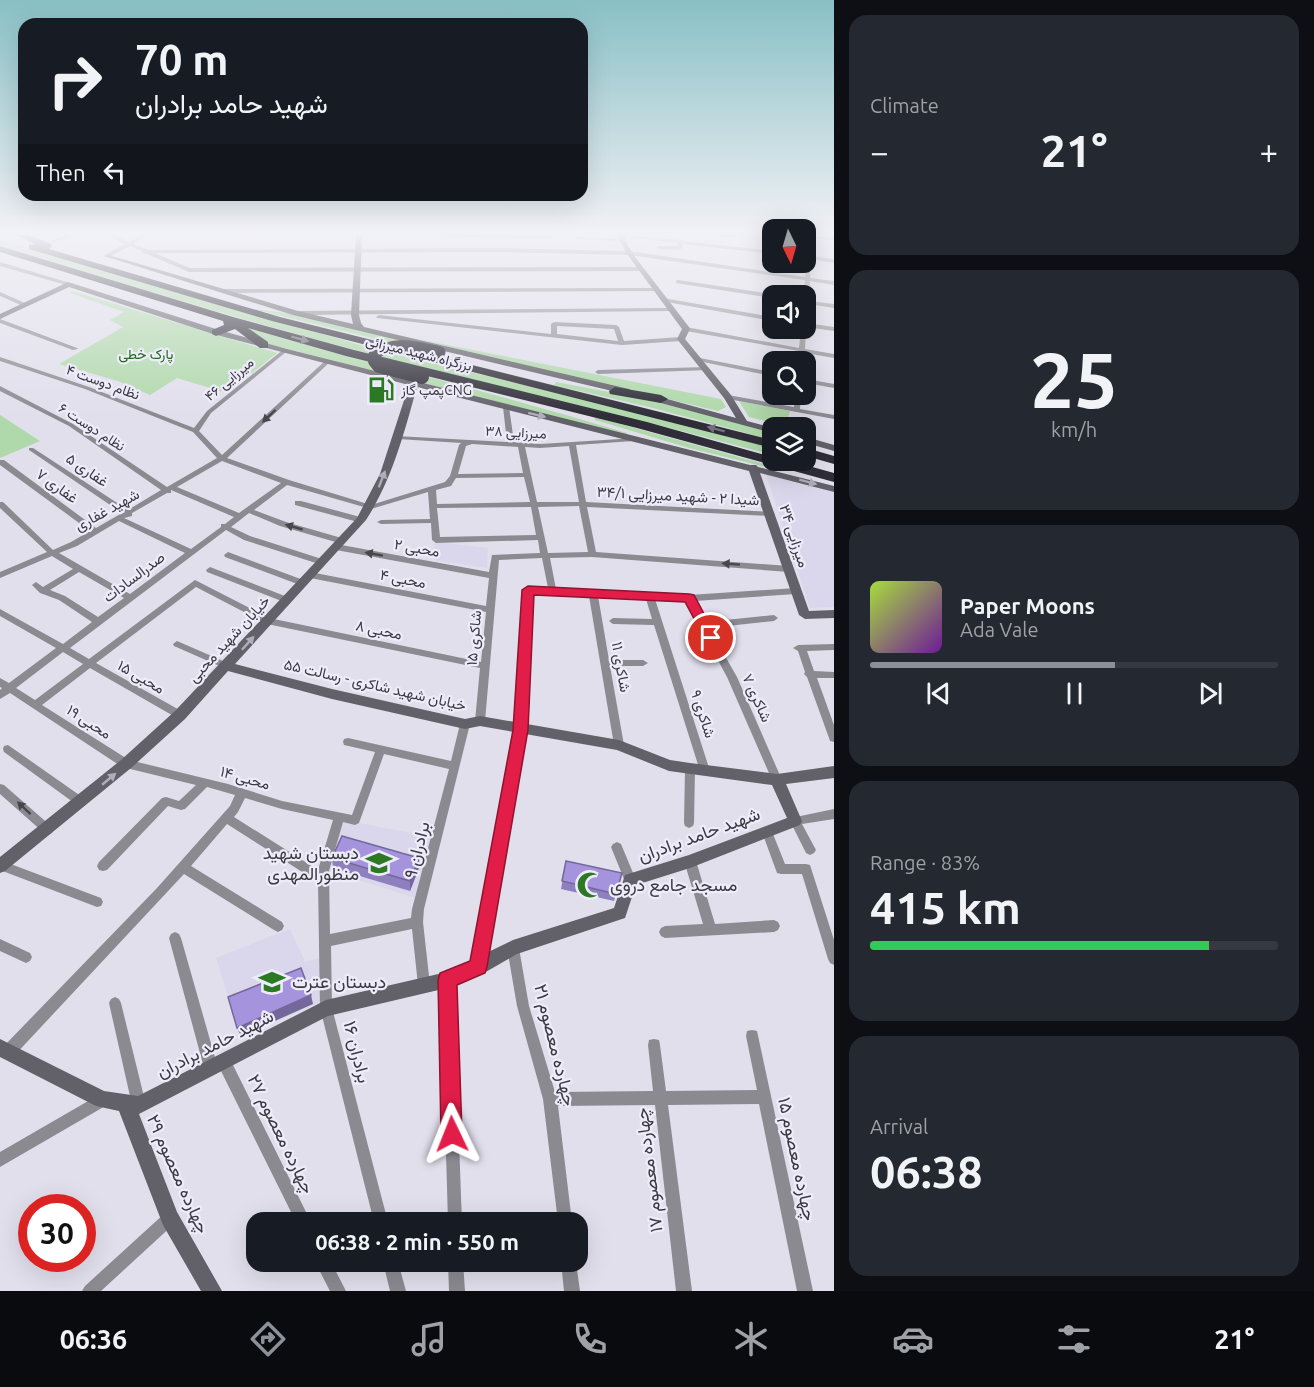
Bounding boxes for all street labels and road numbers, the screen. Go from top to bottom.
street label: بزرگراه شهید میرزائی [364,332,474,375]
street label: میرزایی ۴۶ [201,354,257,405]
street label: نظام دوست ۴ [64,361,142,404]
street label: نظام دوست ۶ [55,400,128,455]
street label: میرزایی ۳۸ [485,422,547,443]
street label: غفاری ۵ [62,449,112,492]
street label: غفاری ۷ [32,465,82,508]
street label: شیدا ۲ - شهید میرزایی ۳۴/۱ [596,483,760,510]
street label: شهید غفاری [72,485,143,536]
street label: میرزایی ۳۴ [774,502,813,570]
street label: محبی ۲ [393,535,441,562]
street label: صدرالسادات [100,548,168,606]
street label: محبی ۴ [378,566,428,593]
street label: خیابان شهید محبی [184,592,275,687]
street label: شاکری ۱۵ [463,609,486,666]
street label: محبی ۸ [354,616,404,645]
street label: شاکری ۱۱ [607,640,634,694]
street label: خیابان شهید شاکری - رسالت ۵۵ [282,655,468,716]
street label: محبی ۱۵ [114,656,168,698]
street label: شاکری ۷ [737,671,776,726]
street label: شاکری ۹ [686,688,719,741]
street label: محبی ۱۹ [63,701,115,744]
street label: محبی ۱۴ [218,762,272,795]
street label: شهید حامد برادران [635,803,763,867]
street label: برادران ۹ [399,819,435,881]
street label: چهارده معصوم ۲۱ [528,982,581,1108]
street label: شهید حامد برادران [153,1005,277,1083]
street label: برادران ۱۶ [339,1019,375,1085]
street label: چهارده معصوم ۲۷ [242,1071,319,1198]
street label: چهارده معصوم ۱۵ [772,1095,821,1223]
street label: چهارده معصوم ۱۷ [630,1106,669,1234]
street label: چهارده معصوم ۲۹ [141,1111,214,1237]

